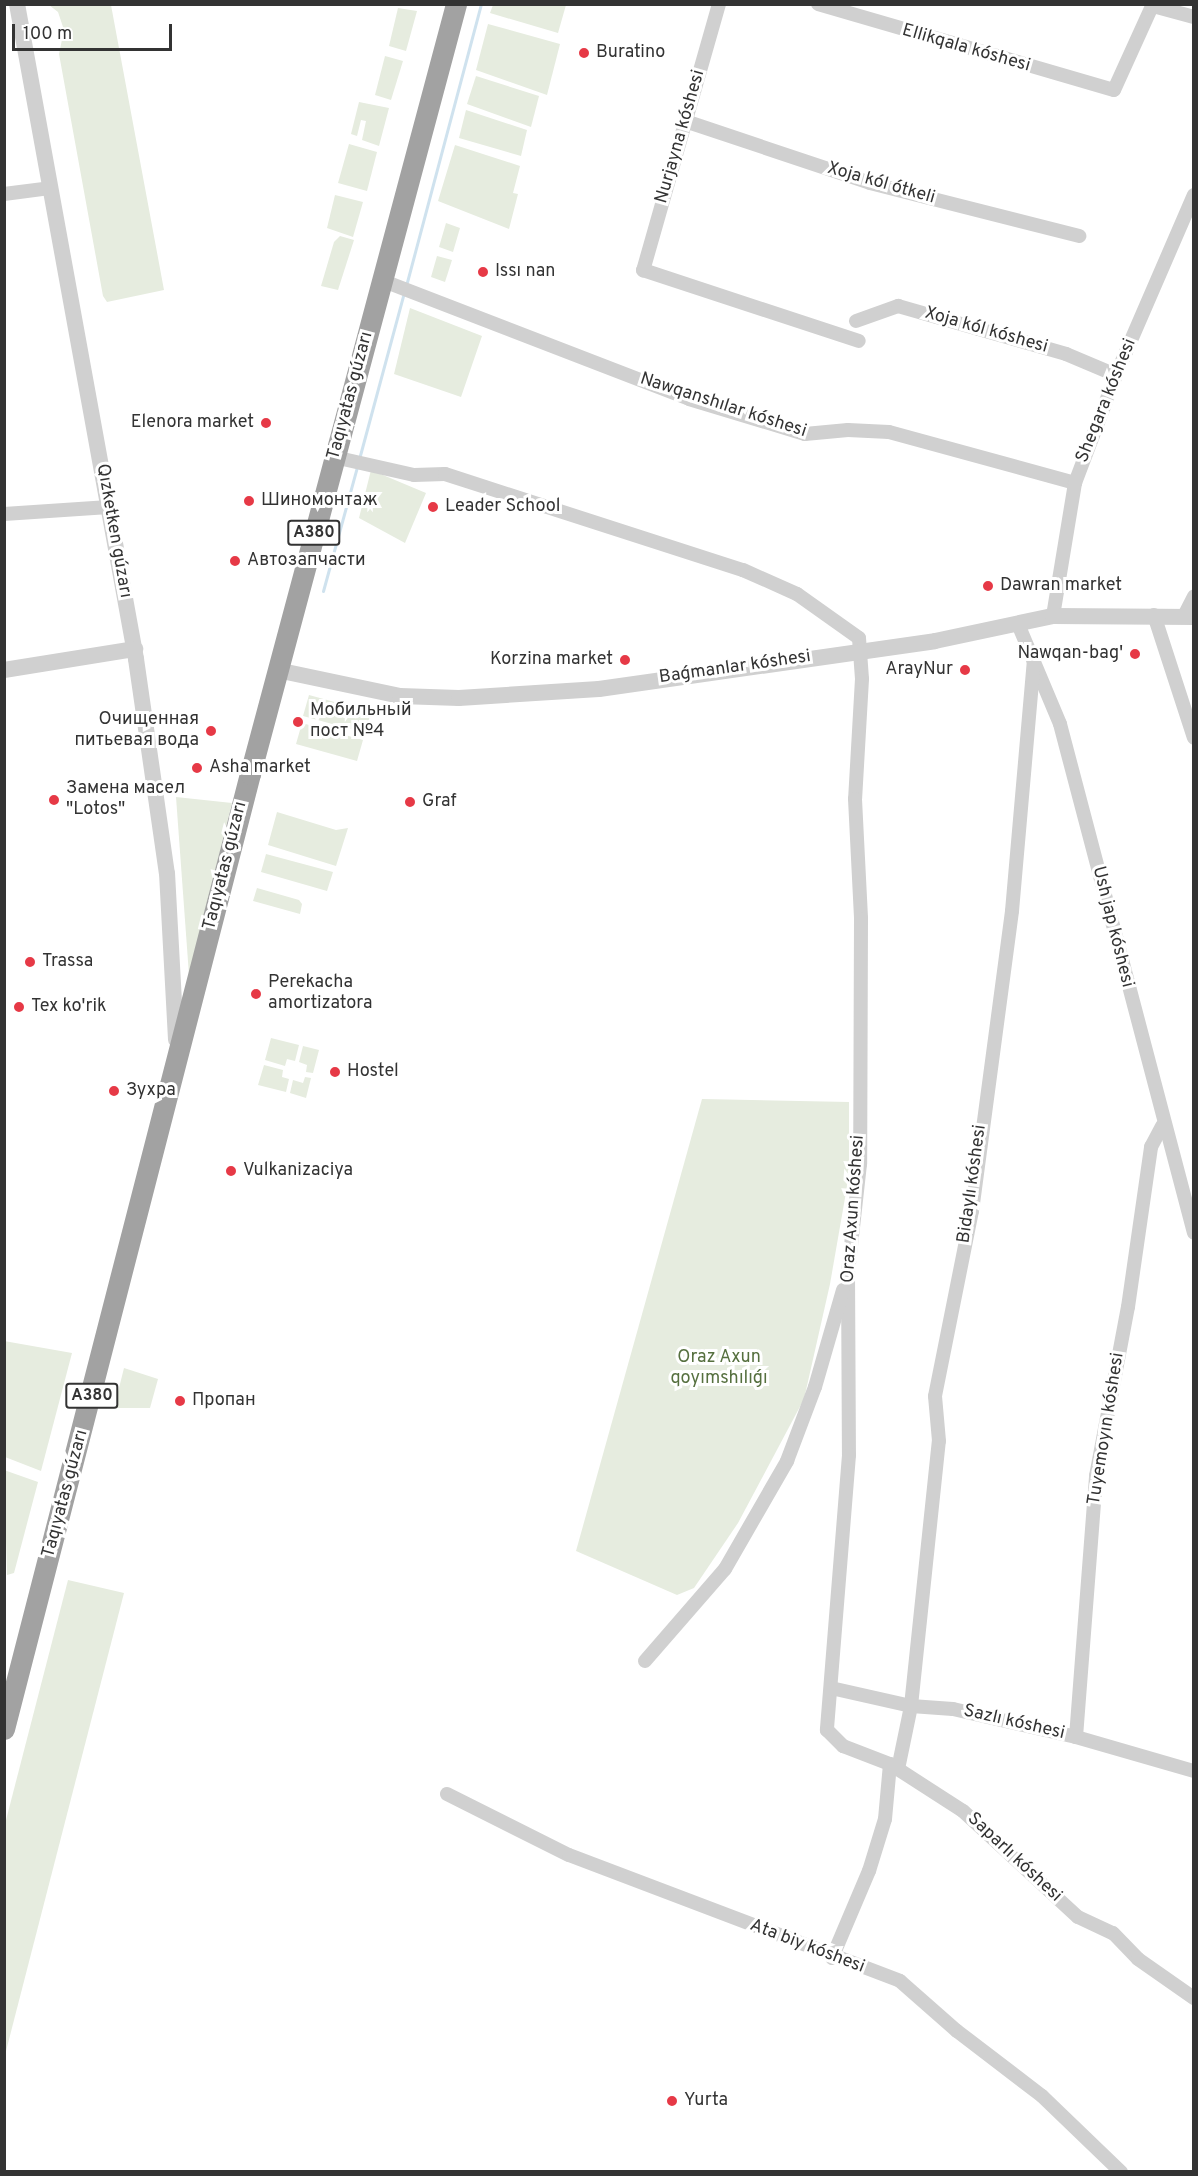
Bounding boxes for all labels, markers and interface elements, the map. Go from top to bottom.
scale bar [15,12,176,50]
street label: Ellikqala kóshesi [899,20,1033,78]
text: 100 m [23,23,72,46]
place label: Buratino [596,42,665,64]
marker: Buratino [577,46,591,60]
street label: Nurjayna kóshesi [652,68,710,206]
street label: Xoja kól ótkeli [825,158,937,210]
place label: Issı nan [495,261,555,283]
marker: Issı nan [476,265,490,279]
street label: Xoja kól kóshesi [922,303,1050,359]
street label: Taqıyatas gúzarı [324,330,378,462]
street label: Shegara kóshesi [1072,336,1142,466]
street label: Nawqanshılar kóshesi [637,369,809,443]
place label: Elenora market [131,412,254,434]
marker: Elenora market [259,416,273,430]
street label: Qızketken gúzarı [91,462,135,600]
place label: Шиномонтаж [261,490,378,512]
marker: Шиномонтаж [242,494,256,508]
place label: Leader School [445,496,561,518]
marker: Leader School [426,500,440,514]
road number: A380 [287,520,341,546]
place label: Автозапчасти [247,550,366,572]
marker: Автозапчасти [228,554,242,568]
place label: Dawran market [1000,575,1122,597]
marker: Dawran market [981,579,995,593]
place label: Nawqan-bag' [1017,643,1123,665]
street label: Baǵmanlar kóshesi [658,647,812,689]
marker: Nawqan-bag' [1128,647,1142,661]
place label: Korzina market [490,649,613,671]
marker: Korzina market [618,653,632,667]
place label: ArayNur [885,659,953,681]
marker: ArayNur [958,663,972,677]
place label: Мобильный пост №4 [310,701,412,744]
place label: Очищенная питьевая вода [74,710,199,752]
marker: Мобильный пост №4 [291,715,305,729]
marker: Очищенная питьевая вода [204,724,218,738]
place label: Asha market [209,757,311,779]
marker: Asha market [190,761,204,775]
place label: Замена масел "Lotos" [66,779,185,822]
place label: Graf [422,791,456,813]
marker: Замена масел "Lotos" [47,793,61,807]
marker: Graf [403,795,417,809]
street label: Taqıyatas gúzarı [200,799,252,933]
street label: Ush jap kóshesi [1087,864,1137,990]
place label: Trassa [42,951,93,973]
marker: Trassa [23,955,37,969]
place label: Perekacha amortizatora [268,973,372,1016]
marker: Perekacha amortizatora [249,987,263,1001]
place label: Tex ko'rik [31,996,107,1018]
marker: Tex ko'rik [12,1000,26,1014]
place label: Hostel [347,1061,399,1083]
marker: Hostel [328,1065,342,1079]
place label: Зухра [126,1080,176,1102]
marker: Зухра [107,1084,121,1098]
street label: Bidaylı kóshesi [954,1123,992,1245]
street label: Oraz Axun kóshesi [838,1134,870,1284]
place label: Vulkanizaciya [243,1160,353,1182]
marker: Vulkanizaciya [224,1164,238,1178]
park label: Oraz Axun qoyımshılıǵı [670,1348,768,1390]
street label: Tuyemoyın kóshesi [1084,1351,1130,1507]
road number: A380 [65,1383,119,1409]
place label: Пропан [192,1390,256,1412]
marker: Пропан [173,1394,187,1408]
street label: Taqıyatas gúzarı [39,1428,93,1560]
street label: Sazlı kóshesi [961,1701,1067,1745]
street label: Saparlı kóshesi [962,1809,1066,1907]
street label: Ata biy kóshesi [747,1915,867,1979]
place label: Yurta [684,2090,728,2112]
marker: Yurta [665,2094,679,2108]

